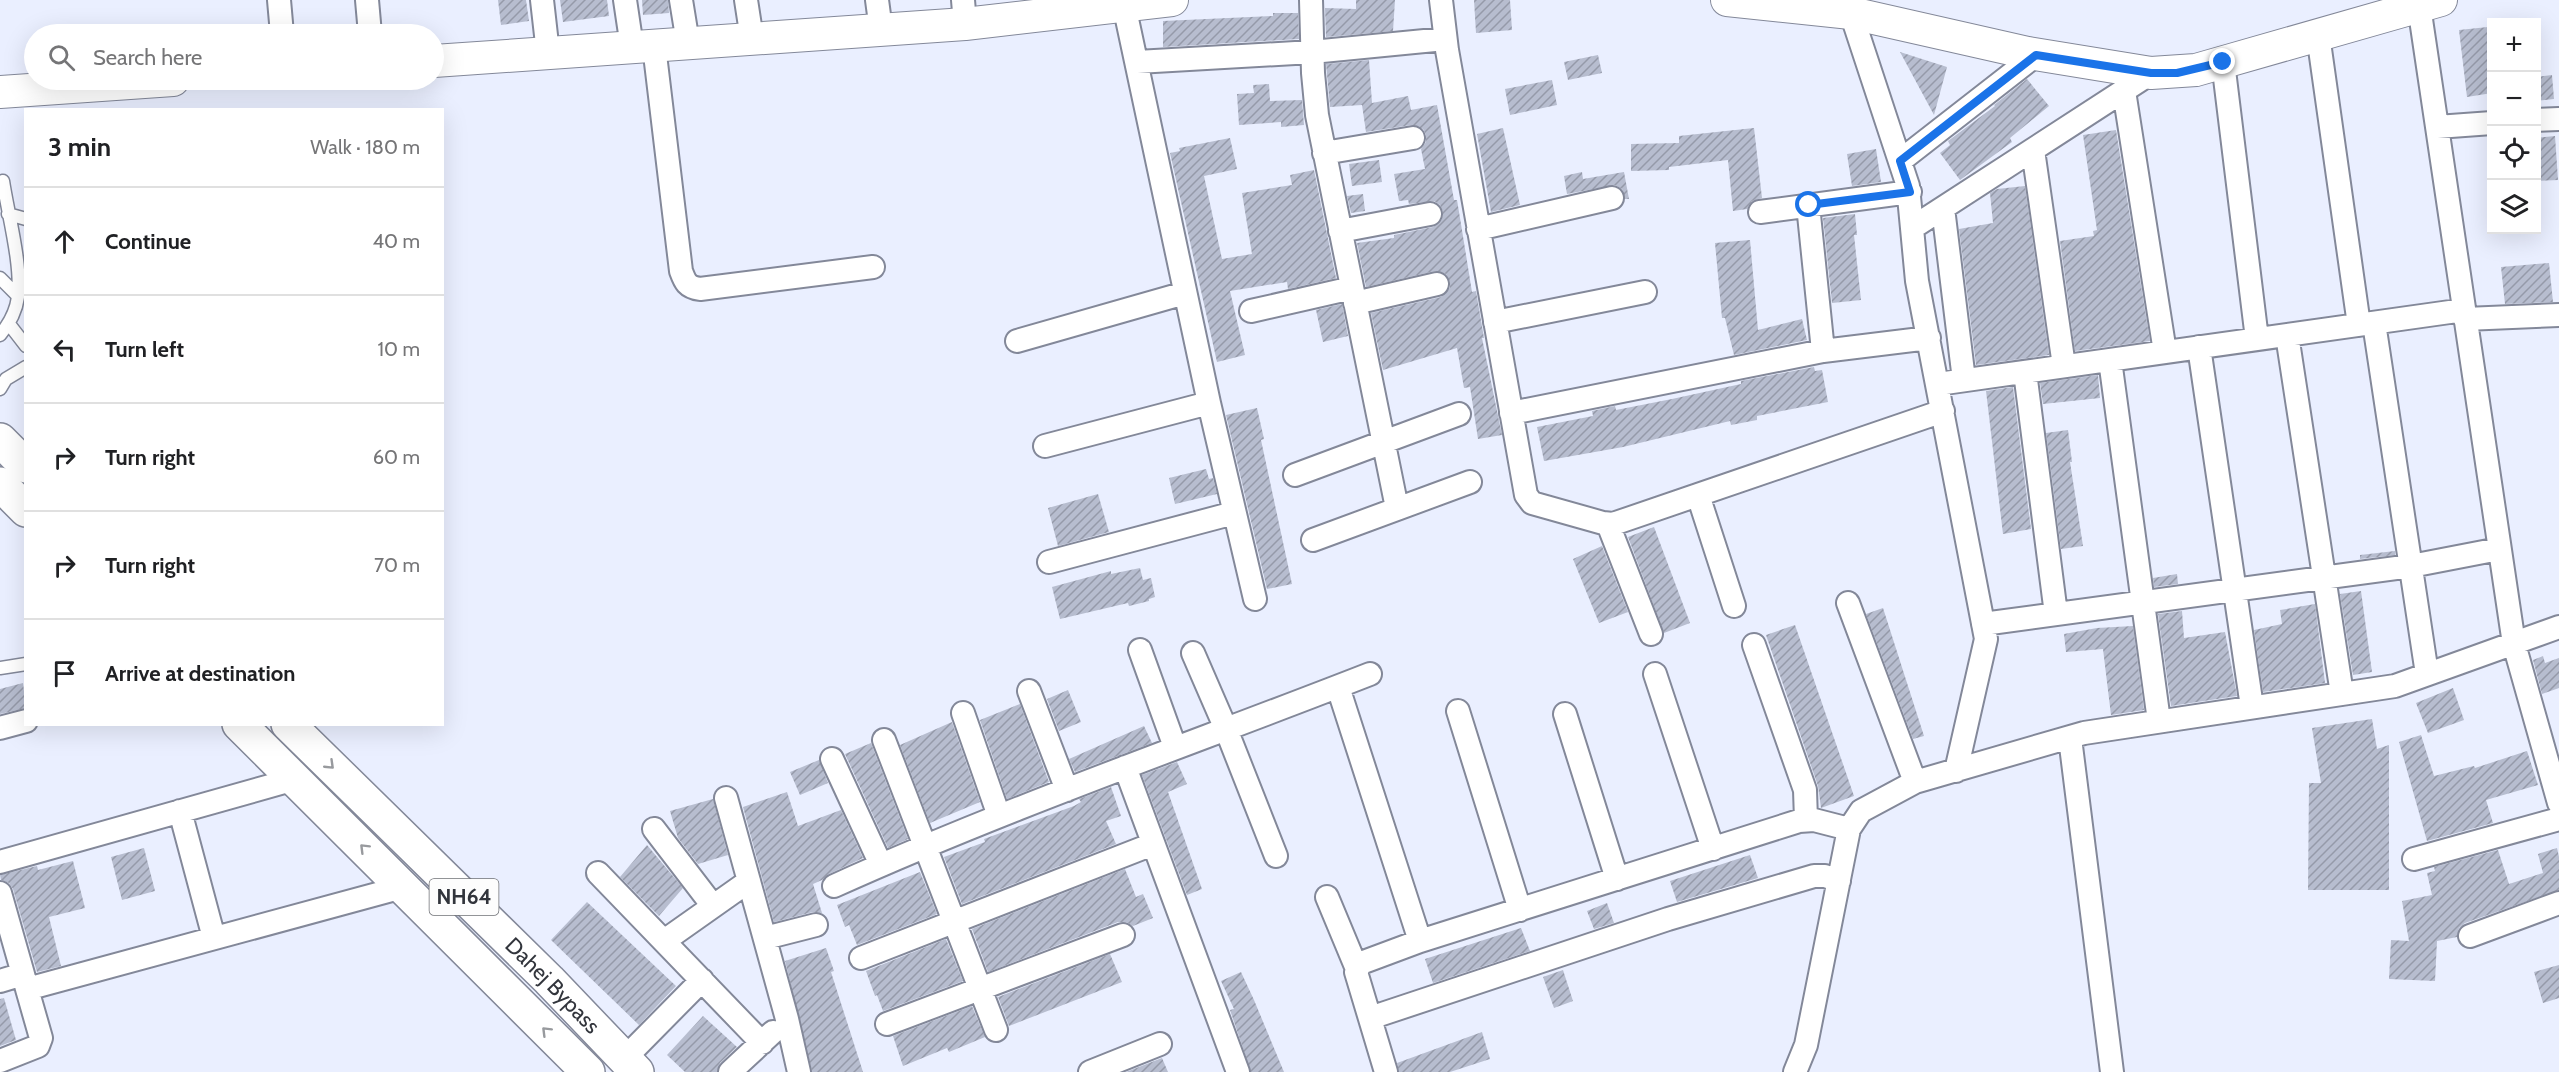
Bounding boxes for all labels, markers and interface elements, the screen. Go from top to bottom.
map controls [2487,18,2541,234]
button: + [2487,18,2541,72]
search box [24,24,444,90]
icon: search [45,41,78,74]
text: Search here [93,44,202,71]
route end [2209,48,2235,74]
button: − [2487,72,2541,126]
button: locate [2487,126,2541,180]
text: 3 min [48,131,111,163]
text: Walk · 180 m [310,135,420,159]
button: layers [2487,180,2541,234]
route start [1795,191,1821,217]
icon: ahead [48,225,81,258]
text: Continue [105,228,191,255]
text: 40 m [372,229,420,253]
icon: left [48,333,81,366]
text: Turn left [105,336,184,363]
text: 10 m [377,337,420,361]
icon: right [48,441,81,474]
text: Turn right [105,444,195,471]
text: 60 m [373,445,420,469]
icon: right [48,549,81,582]
text: Turn right [105,552,195,579]
text: 70 m [374,553,420,577]
icon: arrive [48,657,81,690]
text: Arrive at destination [105,660,295,687]
one-way arrow [322,758,333,769]
one-way arrow [360,844,371,855]
road number: NH64 [430,879,498,915]
street label: Dahej Bypass [499,932,606,1039]
one-way arrow [543,1027,554,1038]

